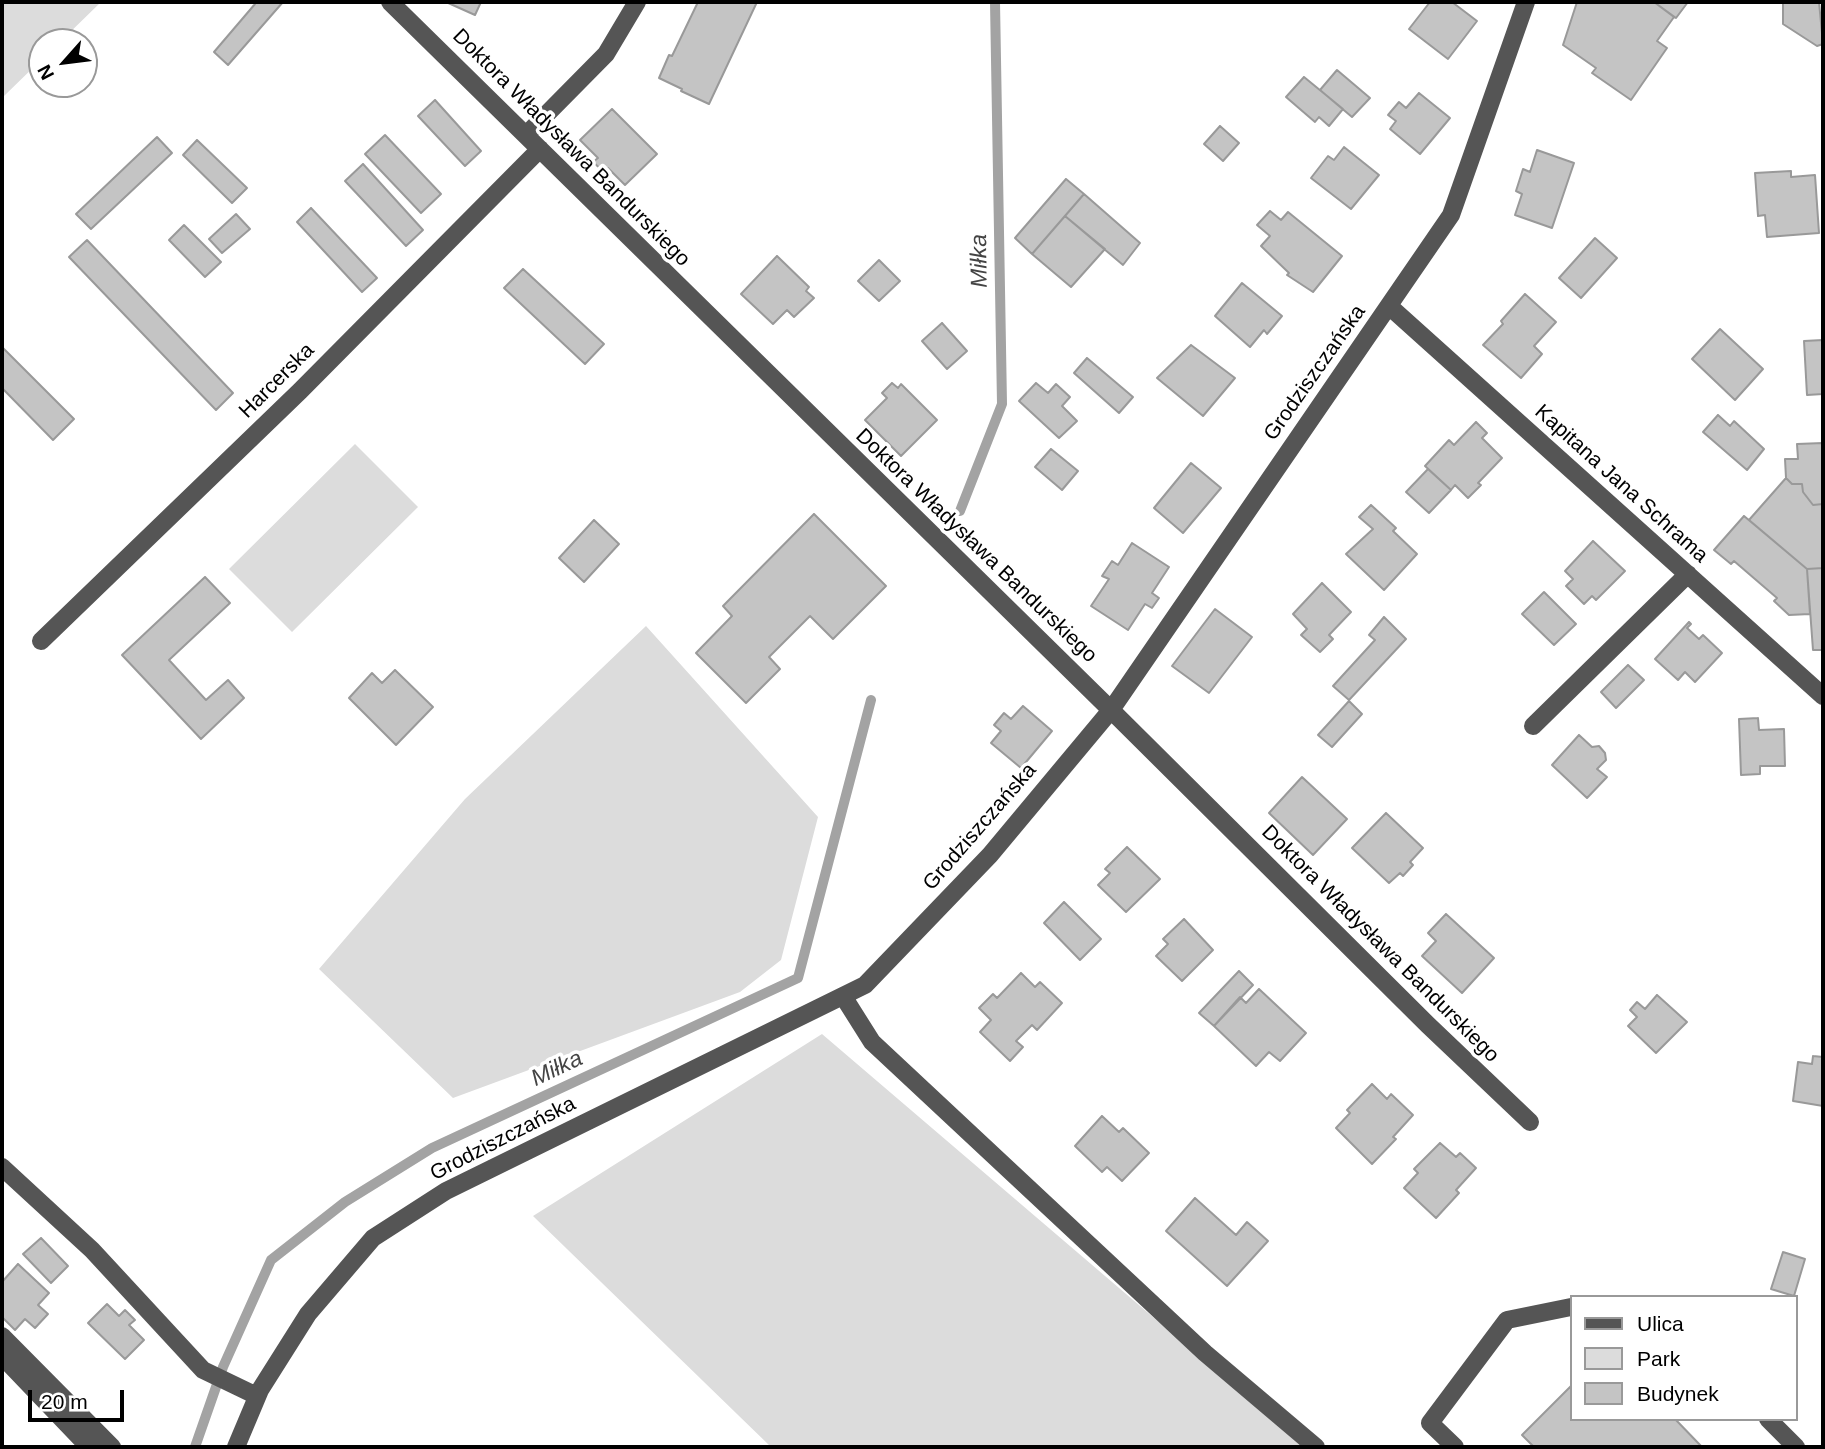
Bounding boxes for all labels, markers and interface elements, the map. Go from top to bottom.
street label: Doktora Władysława Bandurskiego [447,24,695,272]
north arrow [28,28,98,98]
text: N [33,61,58,83]
water label: Miłka [966,234,994,288]
street label: Grodziszczańska [1259,300,1371,446]
street label: Harcerska [234,338,320,424]
street label: Kapitana Jana Schrama [1529,400,1713,568]
street label: Doktora Władysława Bandurskiego [850,424,1102,668]
street label: Grodziszczańska [918,758,1042,896]
street label: Doktora Władysława Bandurskiego [1256,820,1504,1068]
water label: Miłka [527,1045,587,1093]
street label: Grodziszczańska [426,1091,580,1187]
legend [1570,1295,1797,1421]
text: Ulica [1637,1312,1684,1335]
text: Park [1637,1347,1680,1370]
scale bar [32,1376,128,1420]
text: Budynek [1637,1382,1719,1405]
text: 20 m [41,1390,88,1413]

